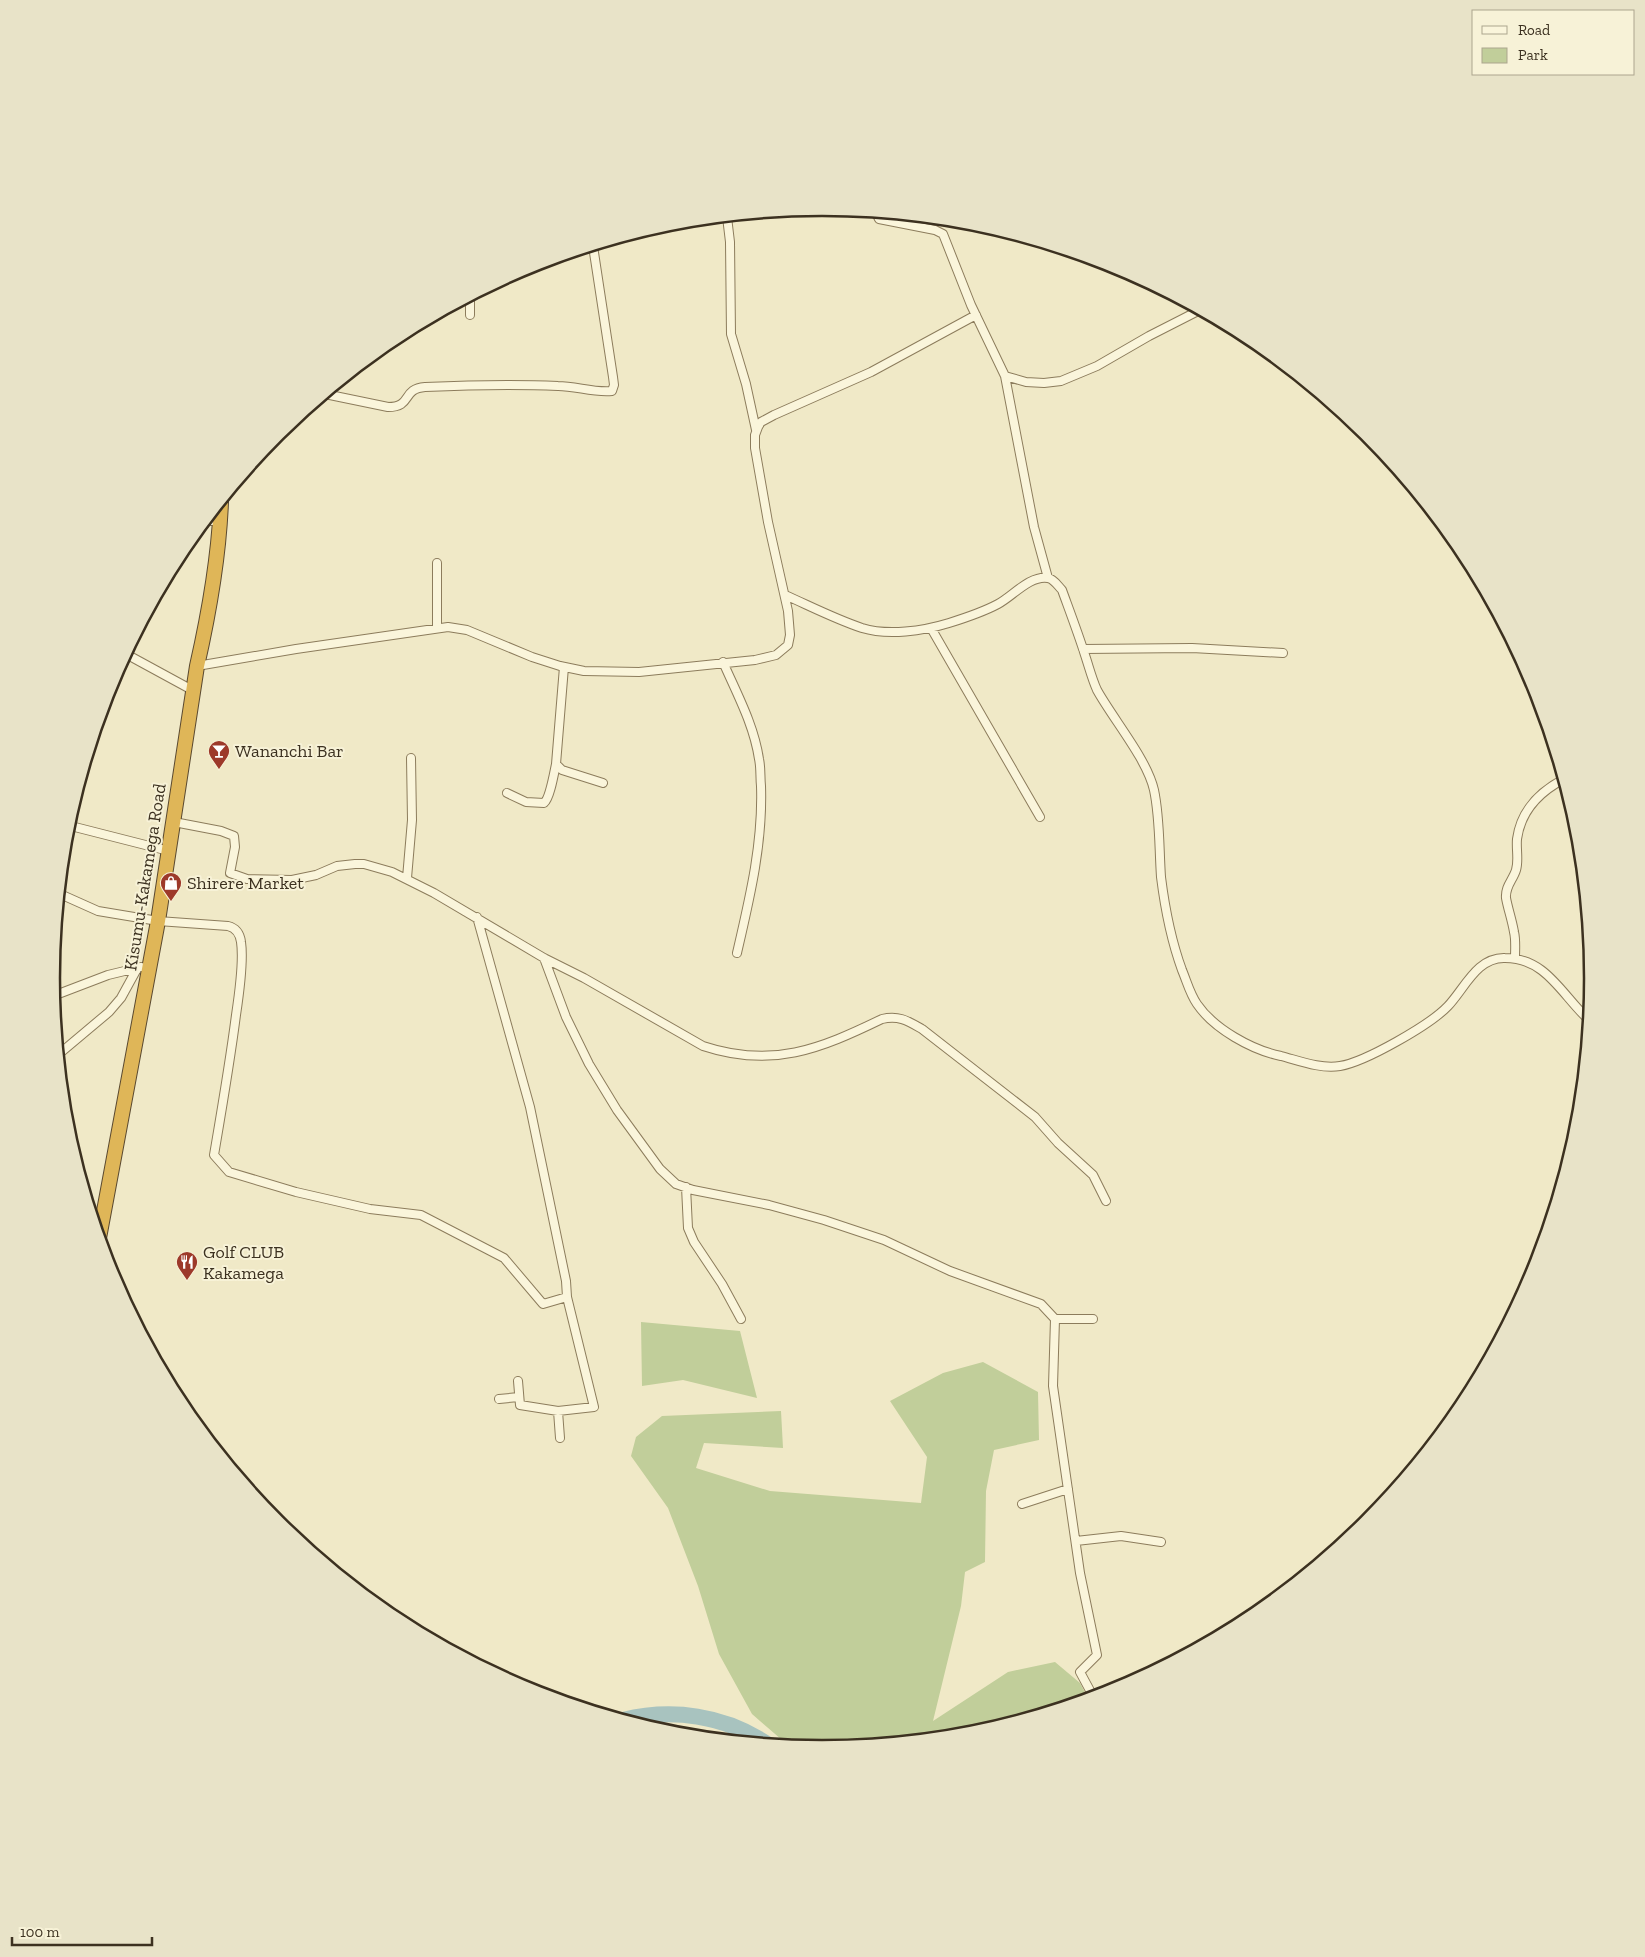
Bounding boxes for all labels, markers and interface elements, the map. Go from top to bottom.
legend [1472,10,1635,75]
text: Road [1518,21,1551,39]
text: Park [1518,46,1548,64]
bar icon: Wananchi Bar [207,739,231,770]
place label: Wananchi Bar [235,740,344,762]
street label: Kisumu-Kakamega Road [119,782,171,972]
shop icon: Shirere Market [159,871,183,902]
place label: Shirere Market [187,872,304,894]
place label: Golf CLUB Kakamega [203,1241,284,1284]
restaurant icon: Golf CLUB Kakamega [175,1250,199,1281]
scale bar [12,1914,152,1946]
text: 100 m [20,1923,59,1941]

